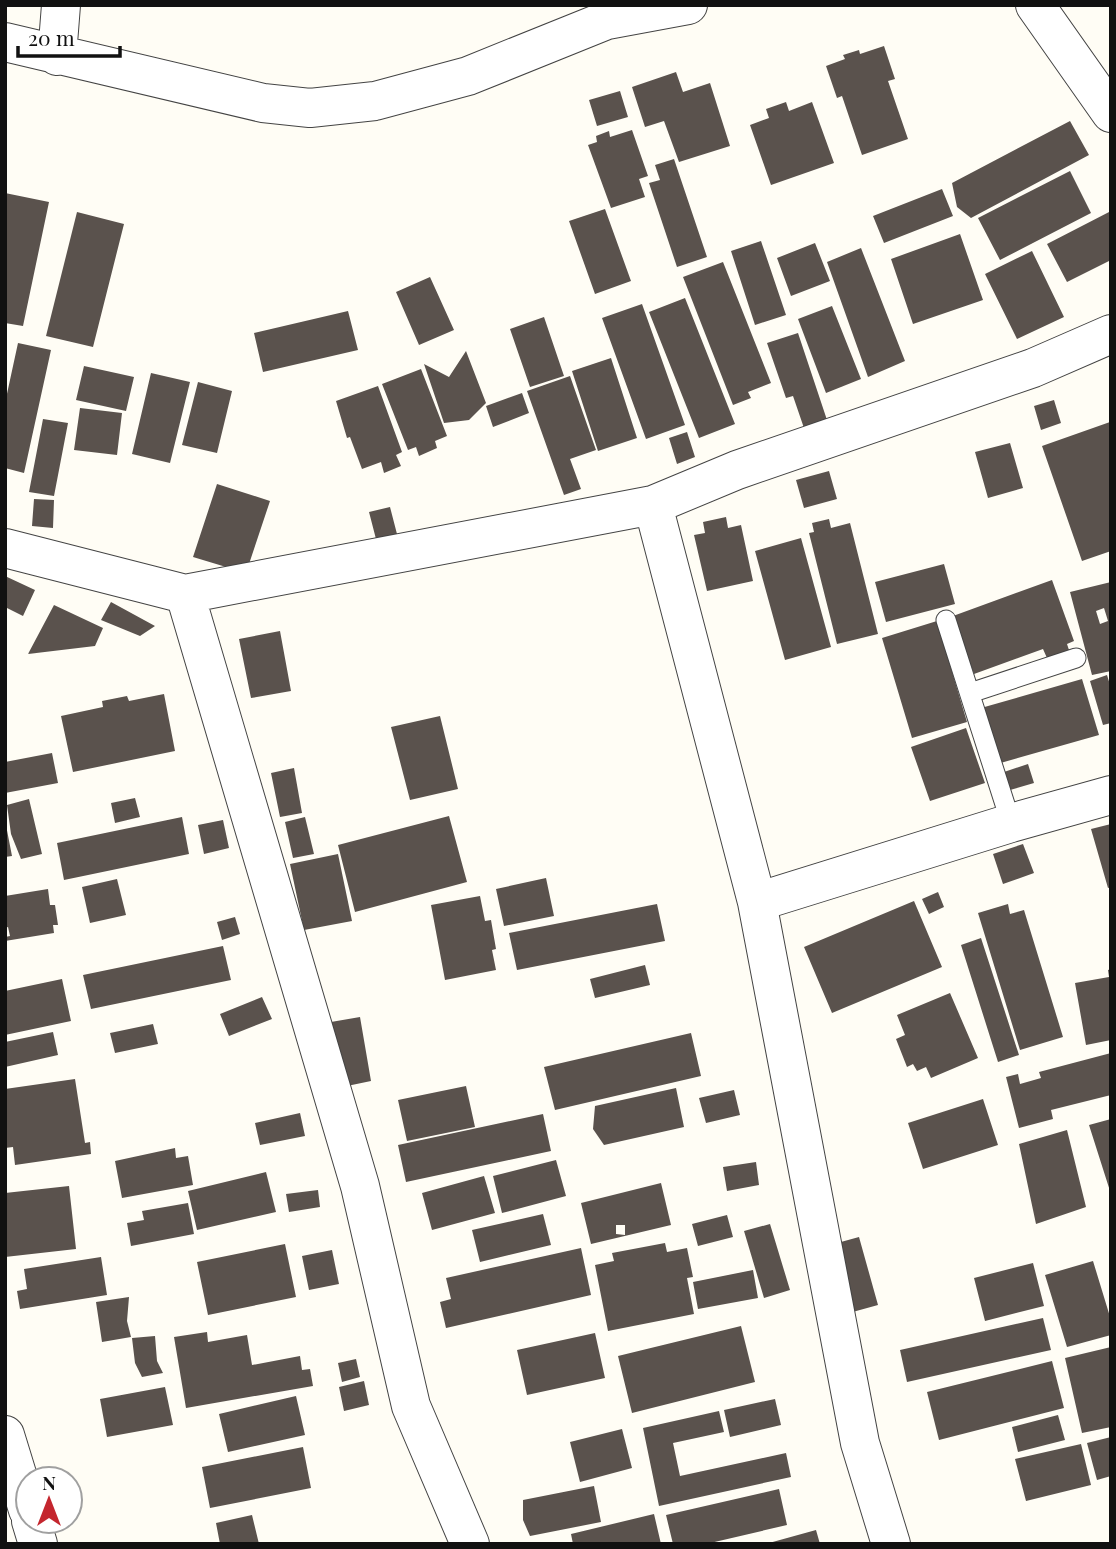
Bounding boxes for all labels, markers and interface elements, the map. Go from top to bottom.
scale bar [18,14,119,58]
text: 20 m [28,23,75,51]
north arrow [14,1465,84,1535]
text: N [42,1469,56,1495]

